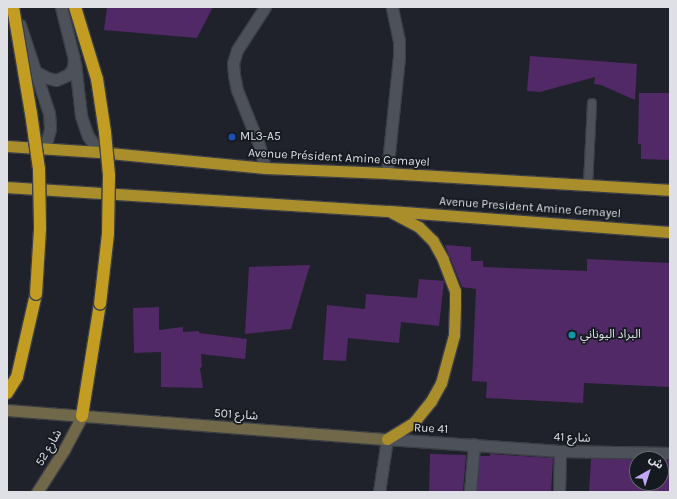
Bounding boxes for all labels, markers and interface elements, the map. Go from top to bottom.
place label: ML3-A5 [240,130,281,144]
marker: ML3-A5 [227,132,237,142]
street label: Avenue Président Amine Gemayel [248,146,430,170]
street label: Avenue President Amine Gemayel [439,194,621,222]
place label: البراد اليوناني [580,328,641,342]
marker: البراد اليوناني [567,330,577,340]
street label: شارع 501 [214,406,258,424]
street label: Rue 41 [413,421,449,437]
street label: شارع 52 [33,427,65,469]
street label: شارع 41 [553,430,591,446]
north arrow [629,451,669,491]
text: ش [646,452,666,472]

